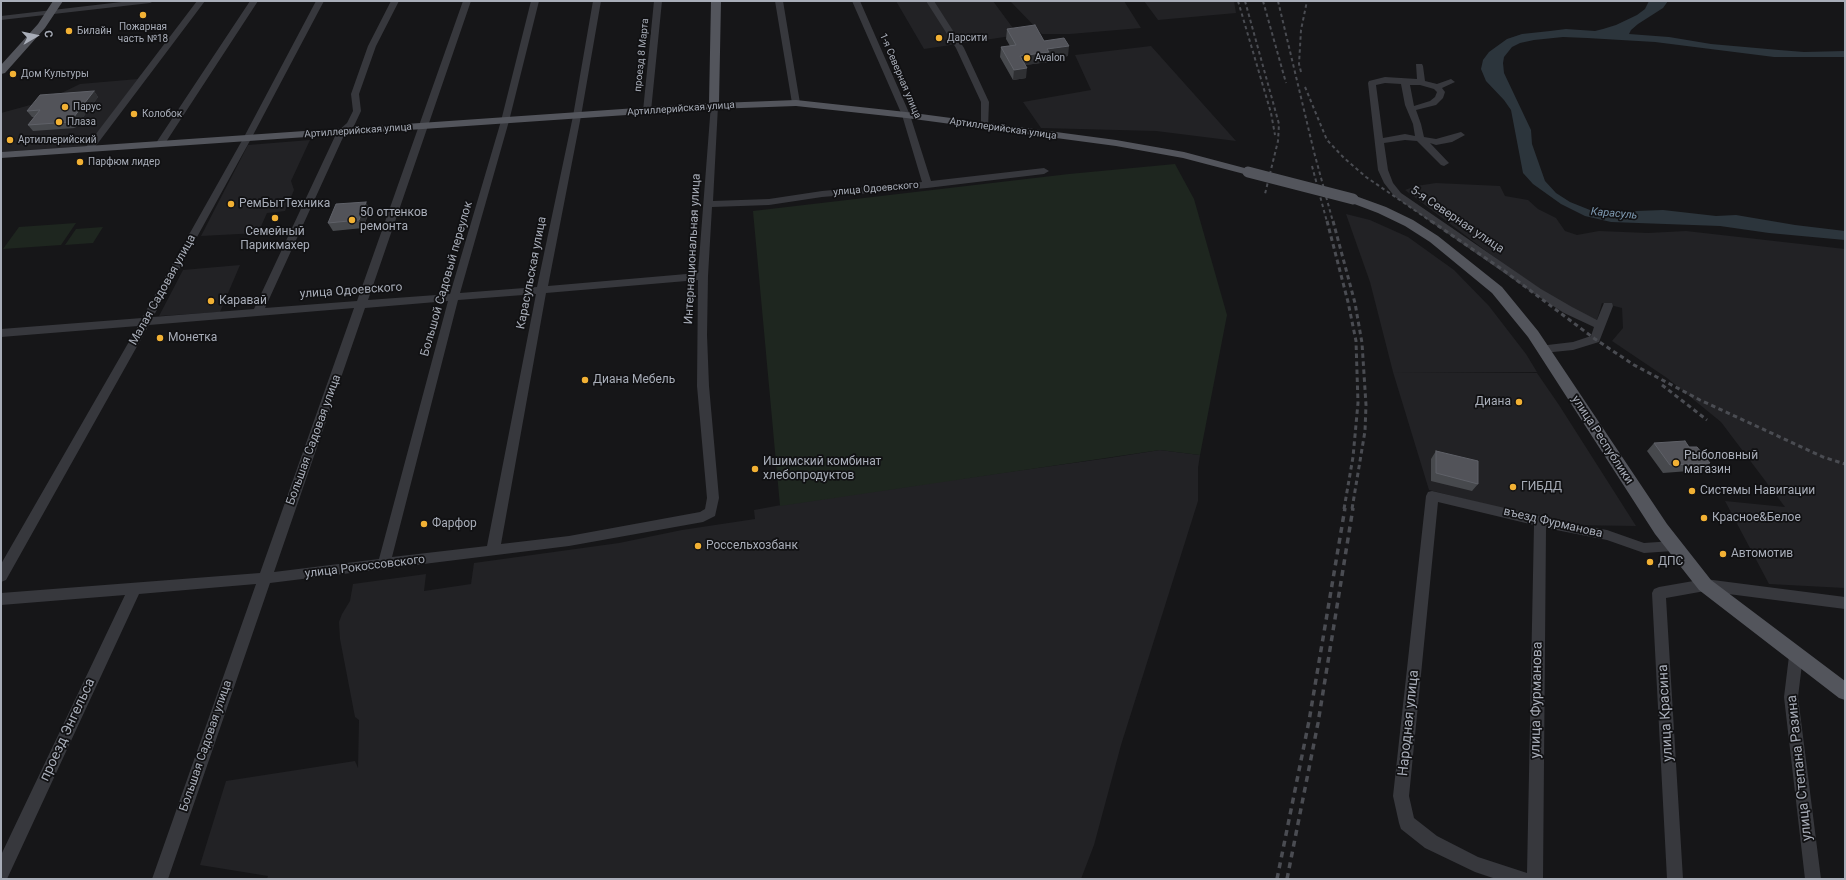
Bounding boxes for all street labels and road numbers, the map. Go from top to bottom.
street label: проезд 8 Марта [632,18,652,92]
street label: 1-я Северная улица [877,32,923,120]
street label: Артиллерийская улица [627,99,735,119]
street label: Артиллерийская улица [949,116,1057,142]
street label: Артиллерийская улица [304,121,412,141]
street label: Интернациональная улица [682,173,704,325]
street label: улица Одоевского [833,179,919,199]
street label: 5-я Северная улица [1407,183,1507,257]
street label: Большой Садовый переулок [418,200,476,358]
street label: Карасульская улица [514,215,550,331]
street label: Малая Садовая улица [127,232,199,348]
street label: улица Одоевского [299,280,403,302]
street label: Большая Садовая улица [284,373,344,507]
street label: улица Республики [1568,393,1636,487]
street label: въезд Фурманова [1502,505,1604,541]
street label: улица Рокоссовского [304,552,426,582]
street label: улица Фурманова [1528,641,1546,759]
street label: улица Красина [1655,664,1677,762]
street label: Народная улица [1395,669,1423,777]
street label: проезд Энгельса [37,676,99,784]
street label: Большая Садовая улица [177,678,235,814]
street label: улица Степана Разина [1784,694,1816,842]

